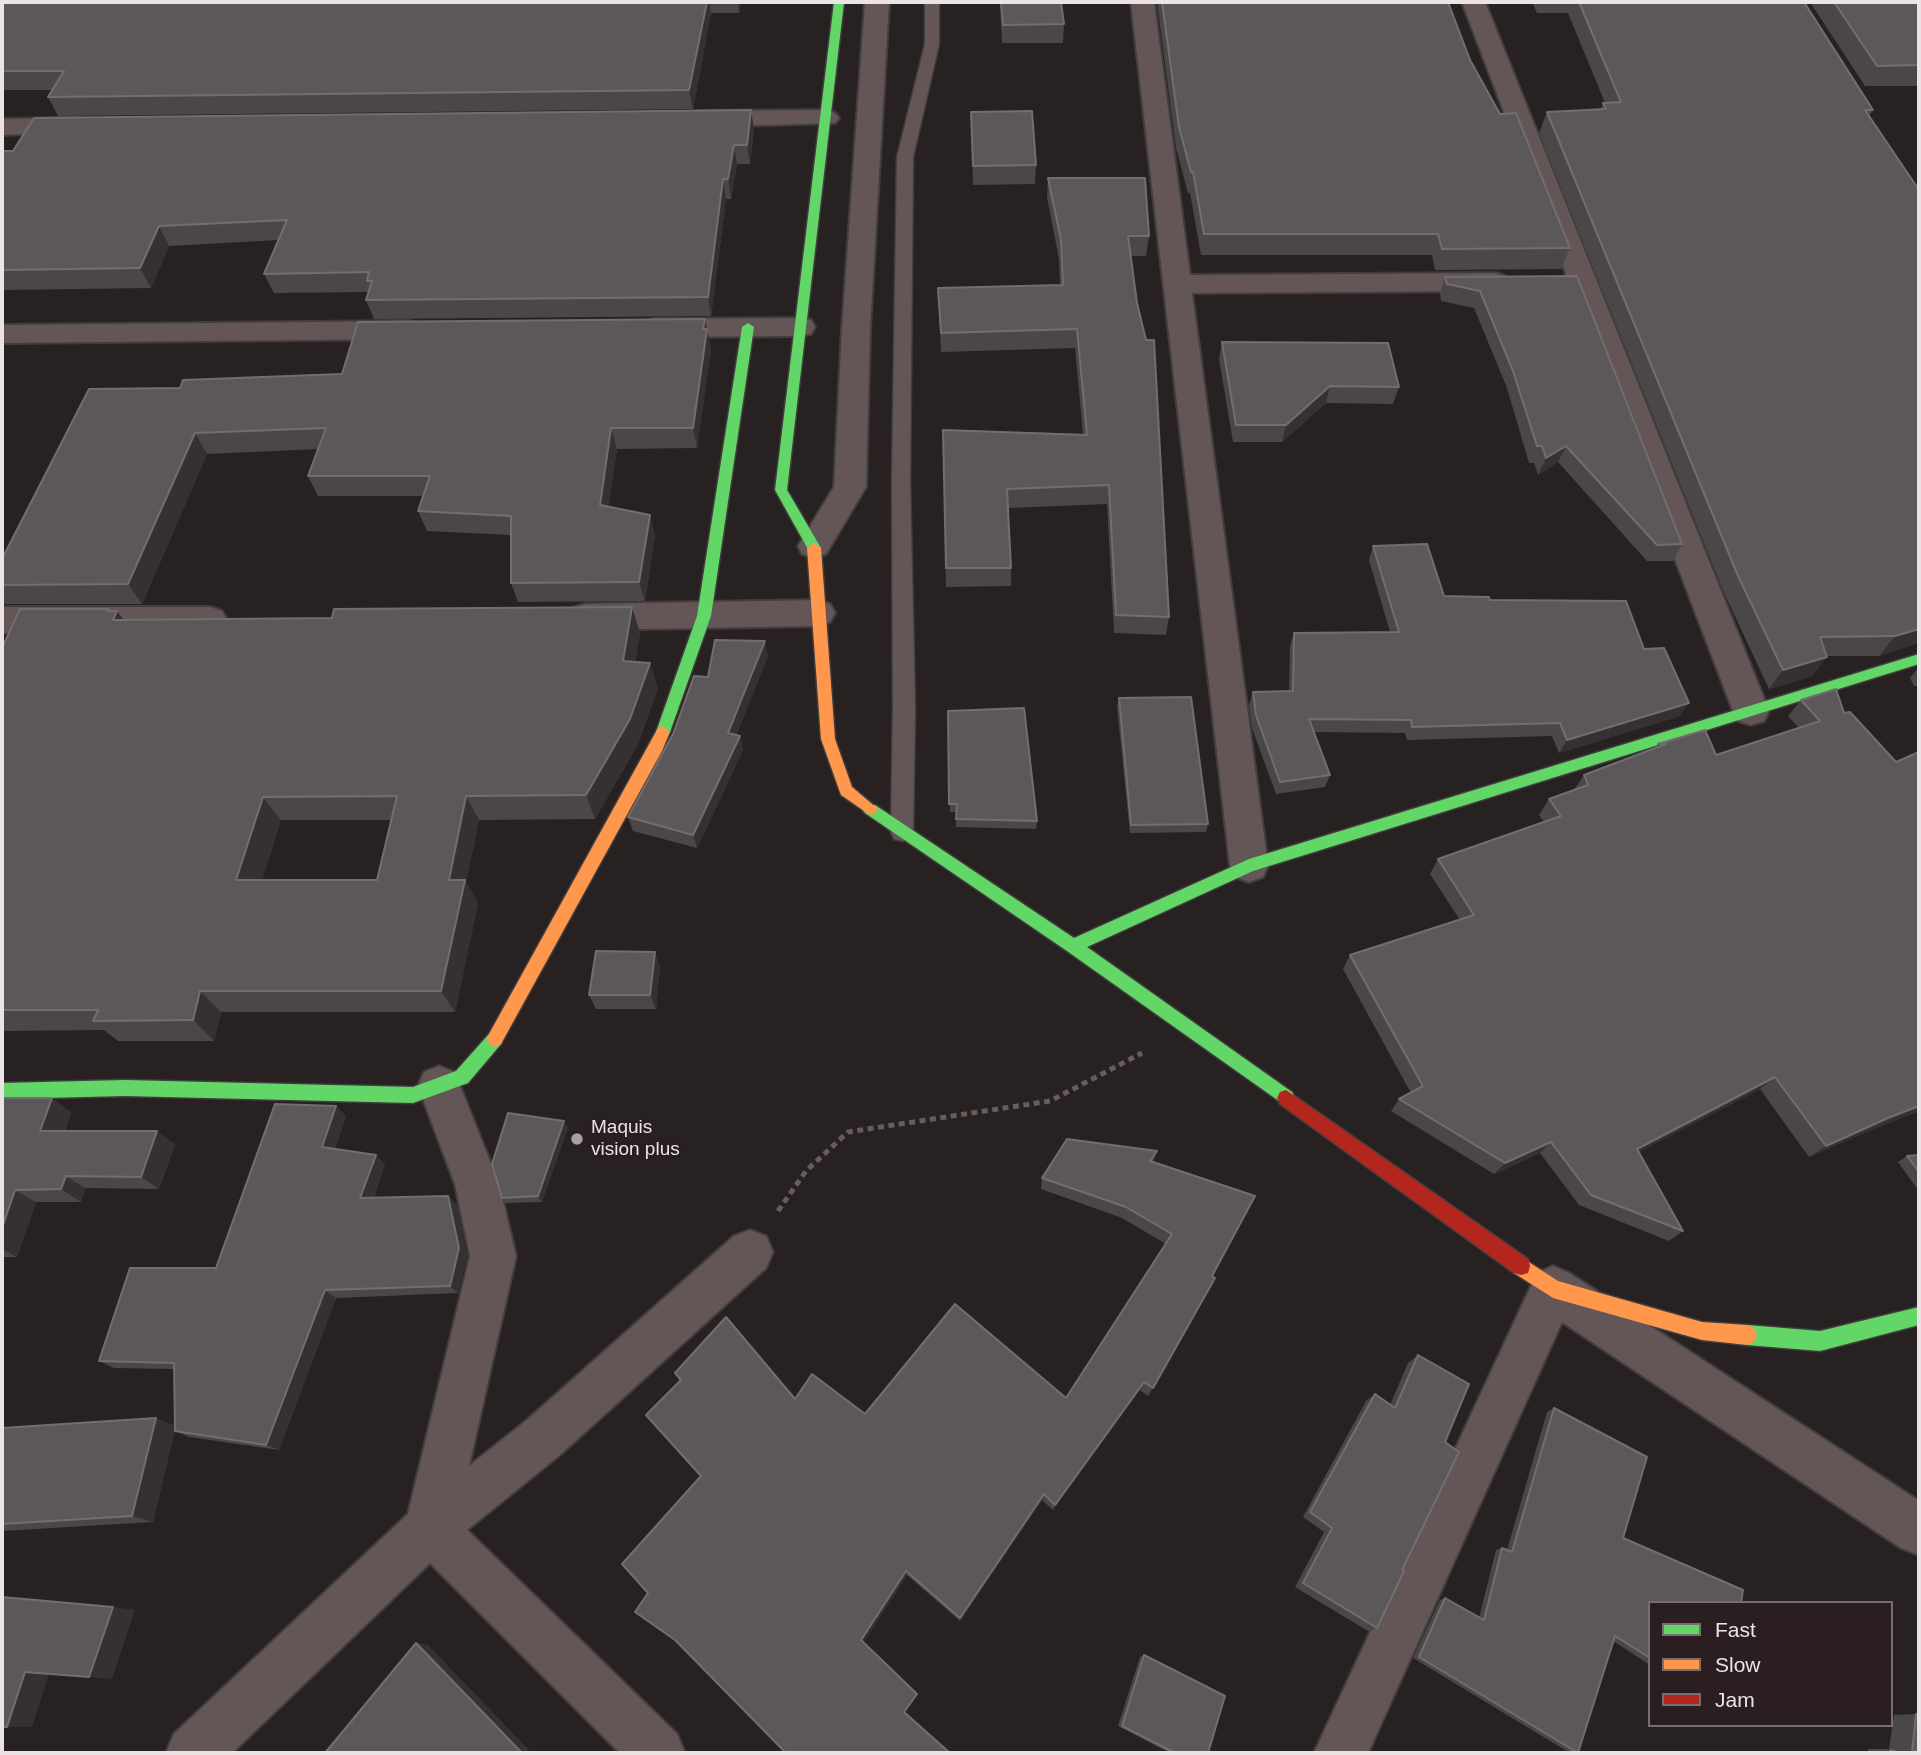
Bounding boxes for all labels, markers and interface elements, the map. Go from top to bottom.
place label: Maquis vision plus [591,1117,680,1161]
marker: Maquis vision plus [569,1131,585,1147]
legend [1648,1601,1893,1727]
text: Fast [1715,1618,1756,1641]
text: Slow [1715,1653,1761,1676]
text: Jam [1715,1688,1755,1711]

